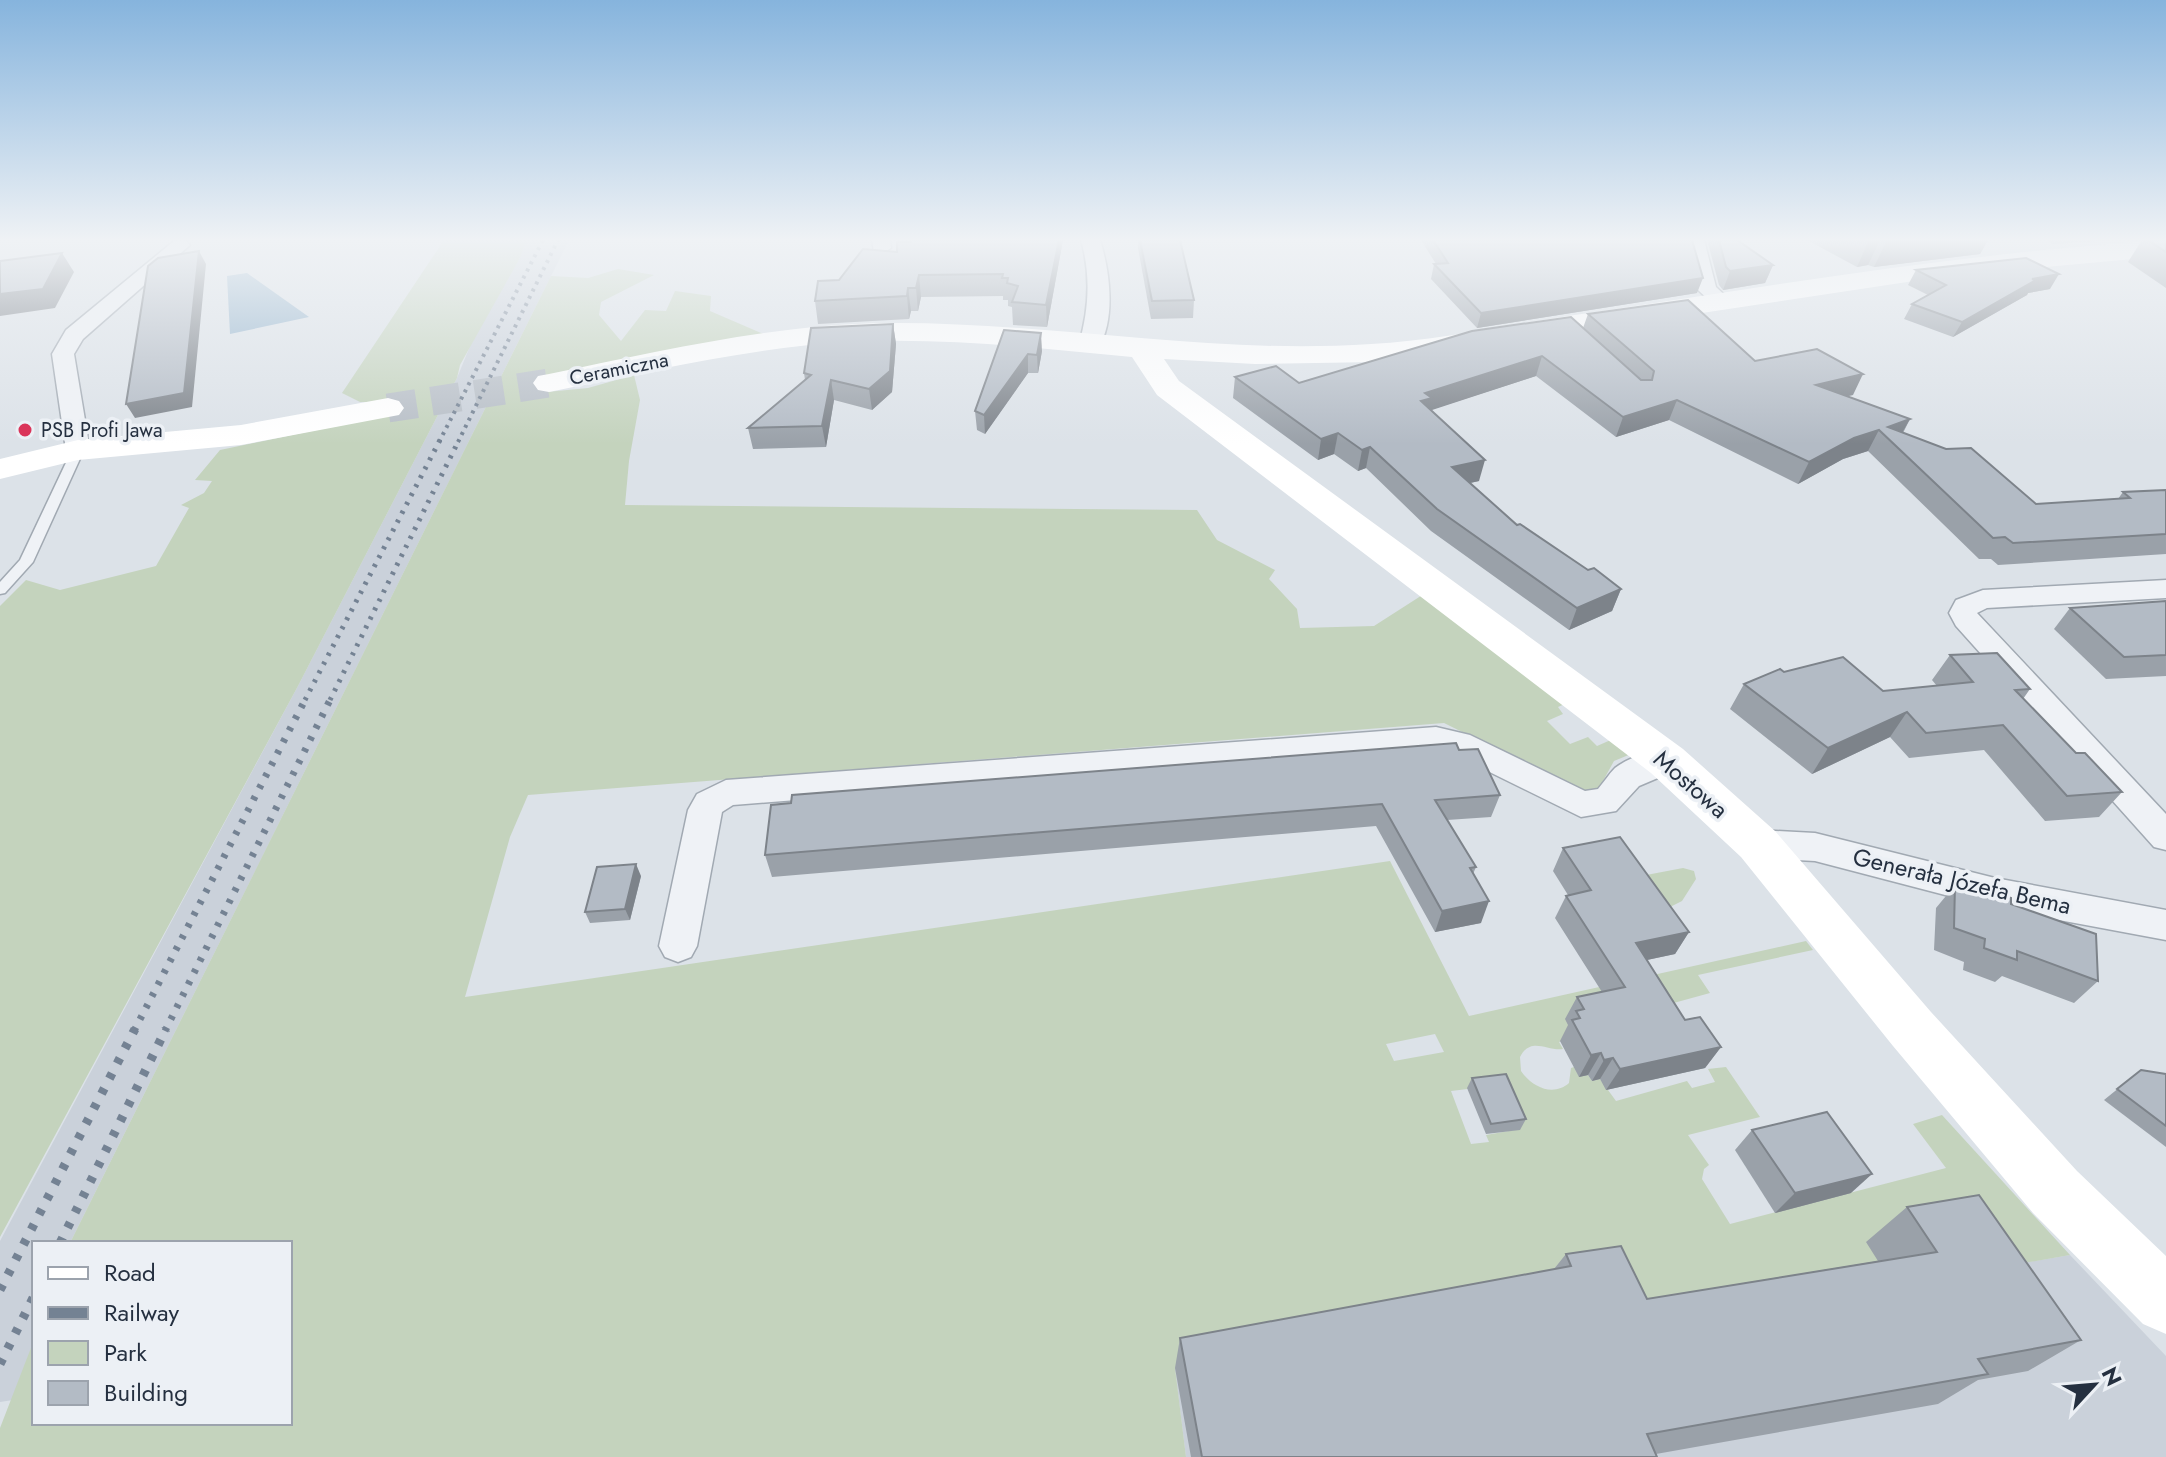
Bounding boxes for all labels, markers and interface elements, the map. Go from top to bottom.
street label: Ceramiczna [567,345,671,393]
place label: PSB Profi Jawa [41,416,163,445]
marker: PSB Profi Jawa [16,421,34,439]
street label: Mostowa [1646,742,1736,826]
street label: Generała Józefa Bema [1849,839,2075,923]
legend [32,1241,292,1425]
text: Road [104,1255,156,1290]
text: Railway [104,1295,179,1330]
text: Park [104,1335,147,1370]
north arrow [2054,1345,2134,1425]
text: N [2094,1361,2130,1391]
text: Building [104,1375,188,1410]

